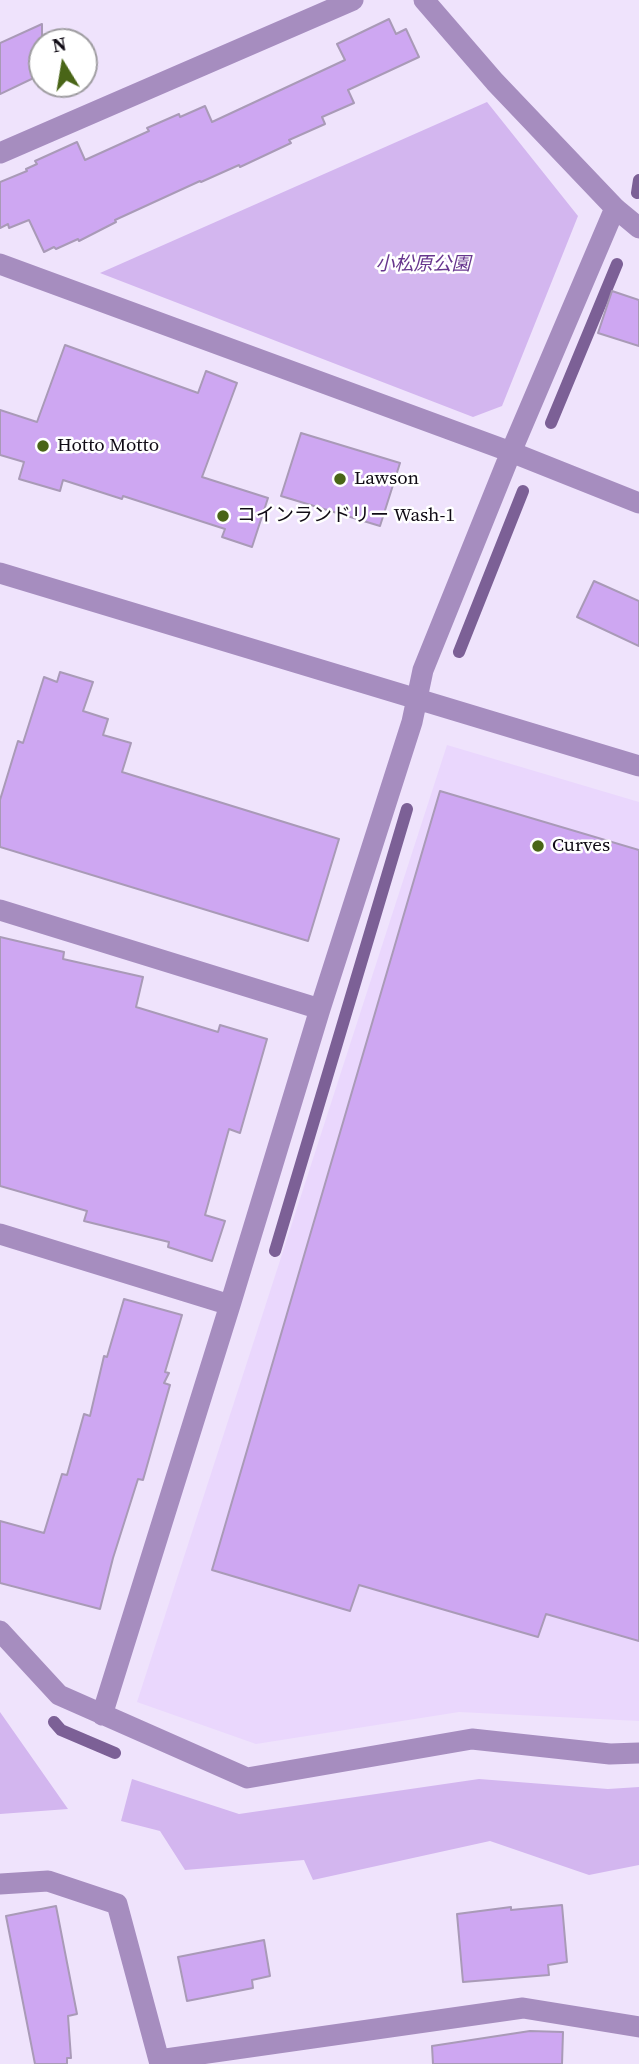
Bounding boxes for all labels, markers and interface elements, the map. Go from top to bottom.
north arrow [28,28,98,98]
text: N [50,30,69,58]
park label: 小松原公園 [376,254,470,276]
place label: Hotto Motto [57,435,159,457]
marker: Hotto Motto [35,438,51,454]
place label: Lawson [354,468,419,490]
marker: Lawson [332,471,348,487]
place label: コインランドリー Wash-1 [237,505,455,527]
marker: コインランドリー Wash-1 [215,508,231,524]
place label: Curves [552,835,610,857]
marker: Curves [530,838,546,854]

